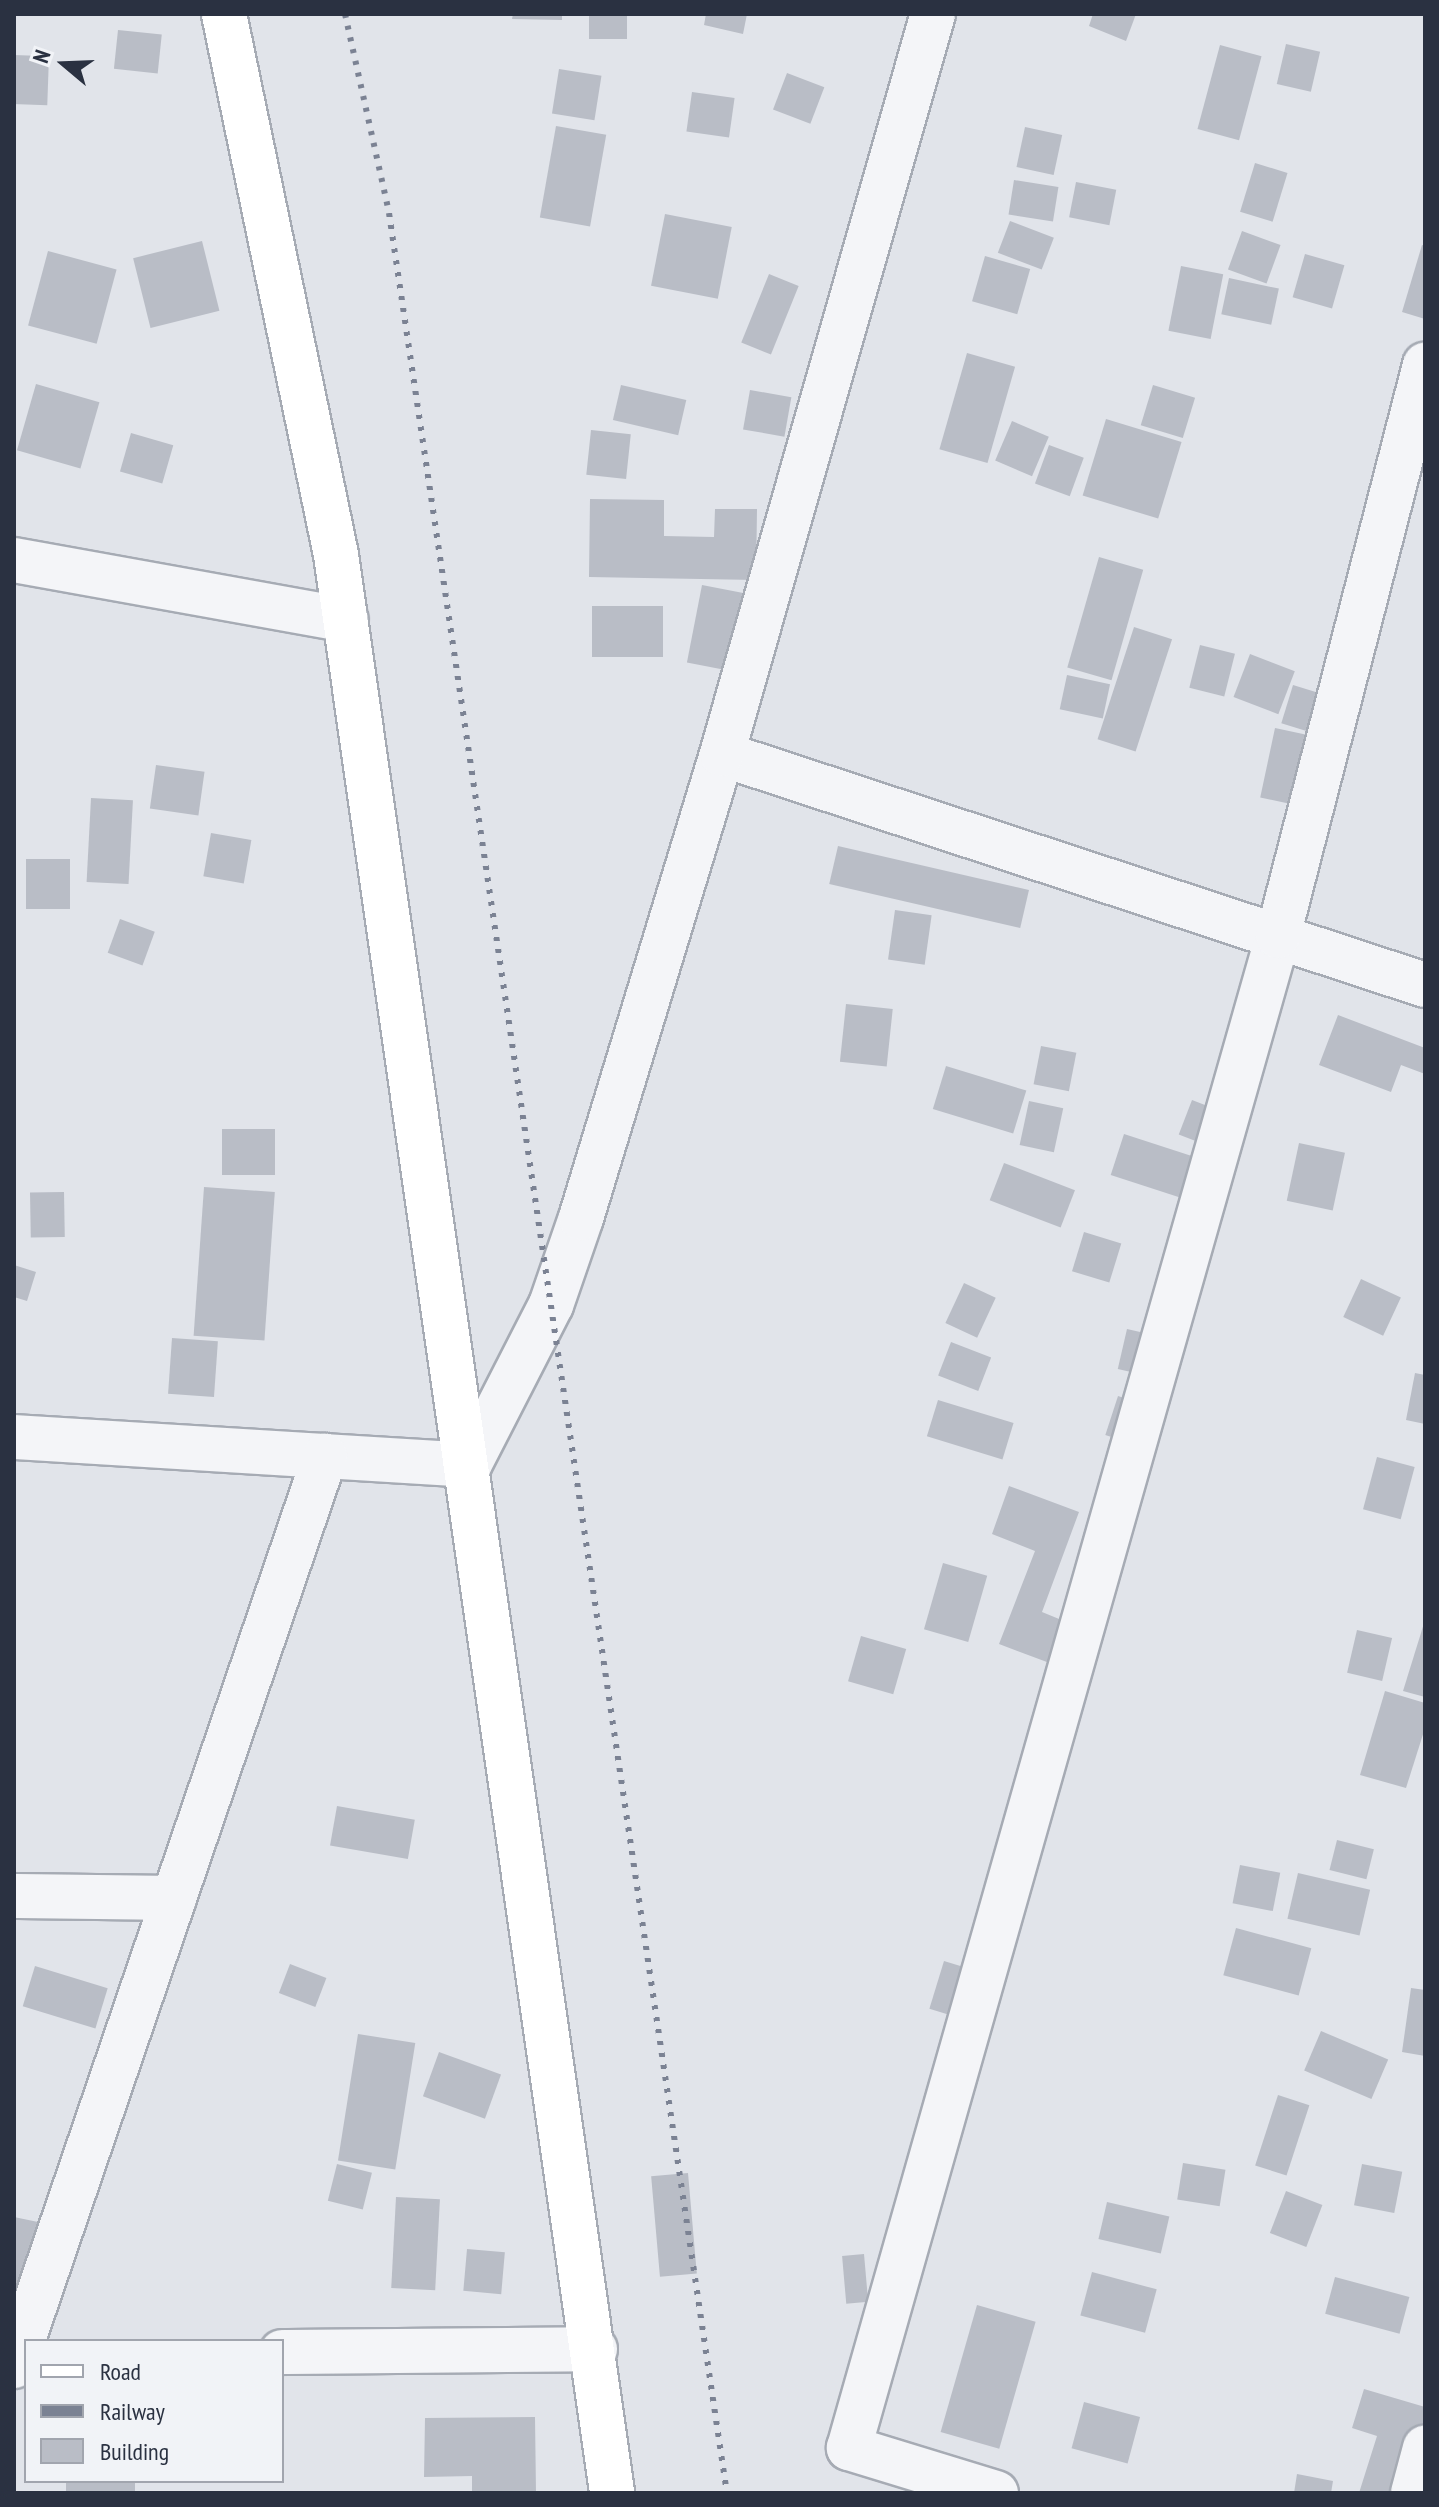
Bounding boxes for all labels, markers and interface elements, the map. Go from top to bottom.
north arrow [24,24,104,104]
text: N [26,46,56,66]
legend [24,2339,284,2483]
text: Road [100,2356,141,2387]
text: Railway [100,2396,165,2427]
text: Building [100,2436,169,2467]

